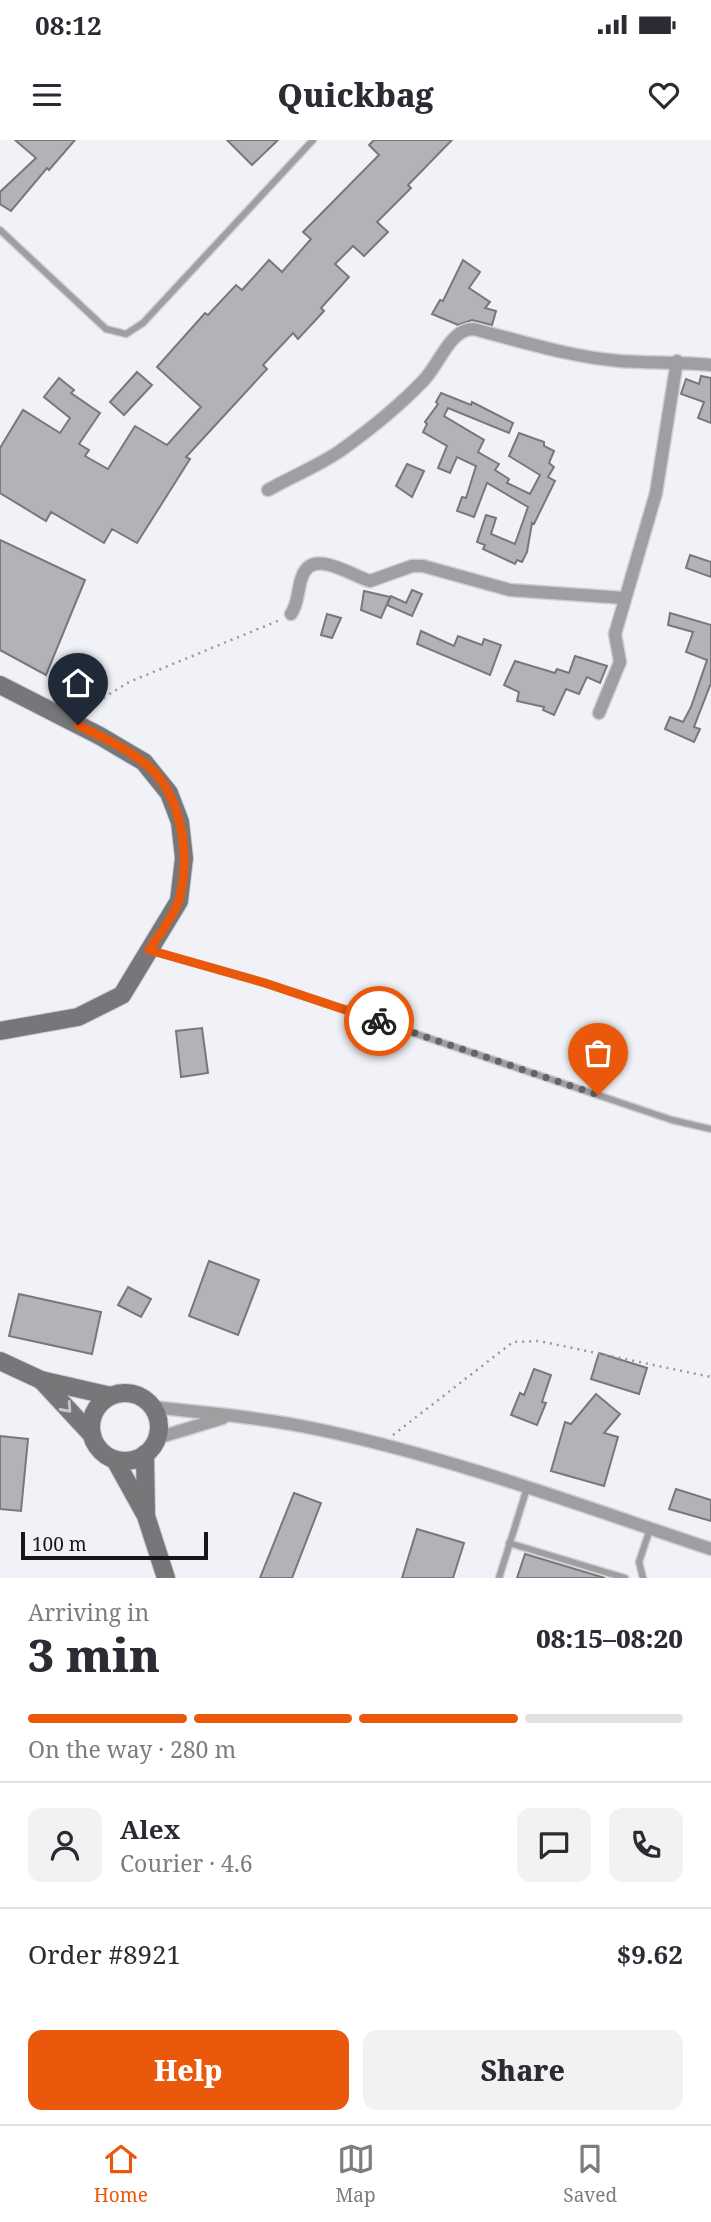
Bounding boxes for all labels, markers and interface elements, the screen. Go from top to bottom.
text: 08:12 [35,7,102,43]
text: Quickbag [277,73,434,116]
icon: menu [28,76,66,114]
icon: heart [645,76,683,114]
pin [48,653,108,725]
icon: home [59,664,97,702]
courier [344,986,414,1056]
icon: bike [360,1002,398,1040]
pin [568,1023,628,1095]
icon: bag [579,1034,617,1072]
one-way arrow [58,1399,71,1412]
scale bar [21,1529,208,1561]
text: 100 m [32,1531,87,1557]
text: Arriving in [28,1596,149,1628]
text: 08:15–08:20 [536,1620,683,1656]
text: 3 min [28,1623,160,1685]
text: On the way · 280 m [28,1733,236,1765]
button: person [28,1808,102,1882]
button: chat [517,1808,591,1882]
button: phone [609,1808,683,1882]
text: Alex [120,1811,180,1847]
text: Courier · 4.6 [120,1847,253,1879]
text: Order #8921 [28,1936,181,1972]
text: $9.62 [617,1936,683,1972]
button: Help [28,2030,349,2110]
button: Share [363,2030,683,2110]
tab: Home [94,2140,148,2208]
tab: Map [336,2140,376,2208]
tab: Saved [563,2140,617,2208]

